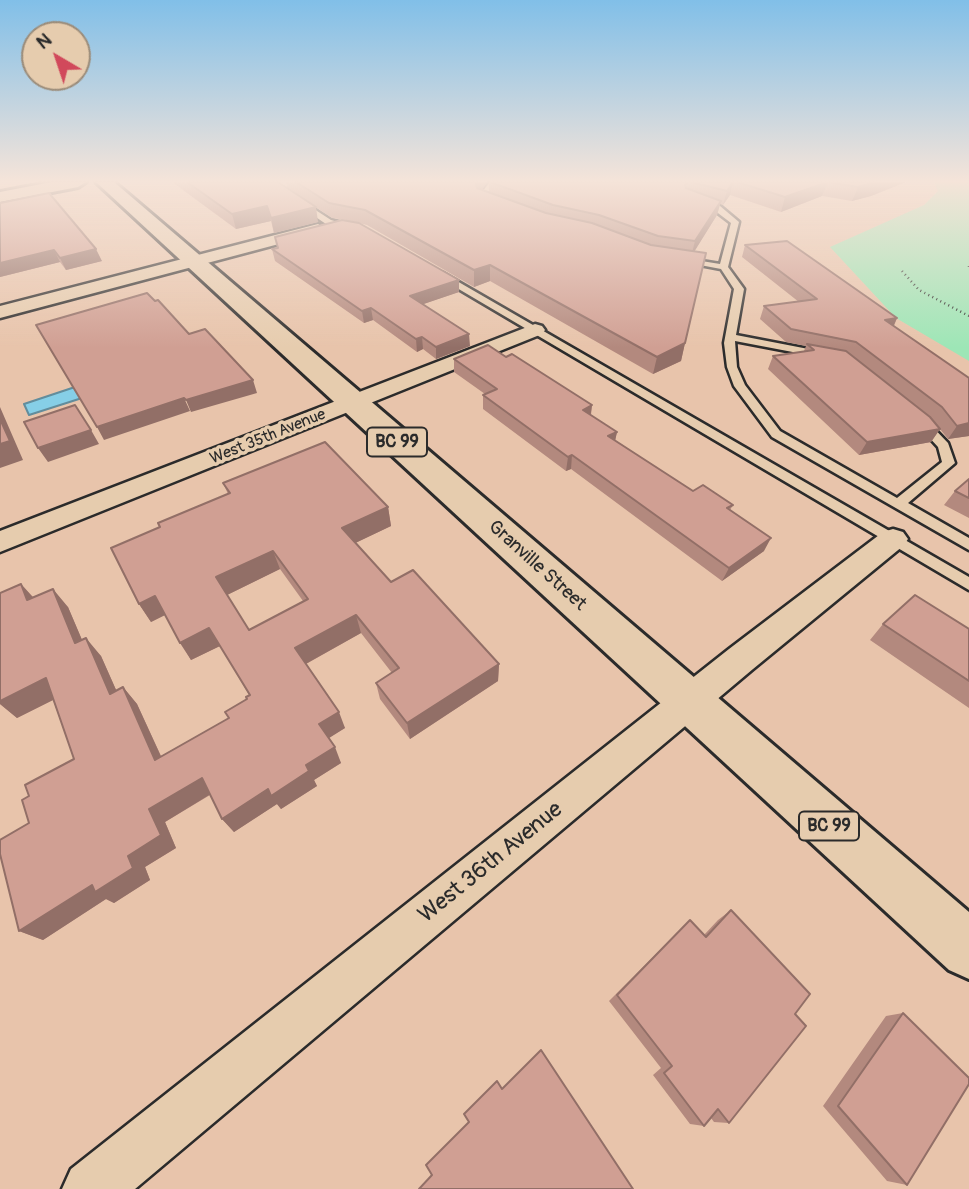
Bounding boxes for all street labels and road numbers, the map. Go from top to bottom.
street label: West 35th Avenue [207,405,329,469]
road number: BC 99 [367,428,427,457]
street label: Granville Street [483,516,591,616]
street label: West 36th Avenue [413,796,569,930]
road number: BC 99 [799,812,859,840]

